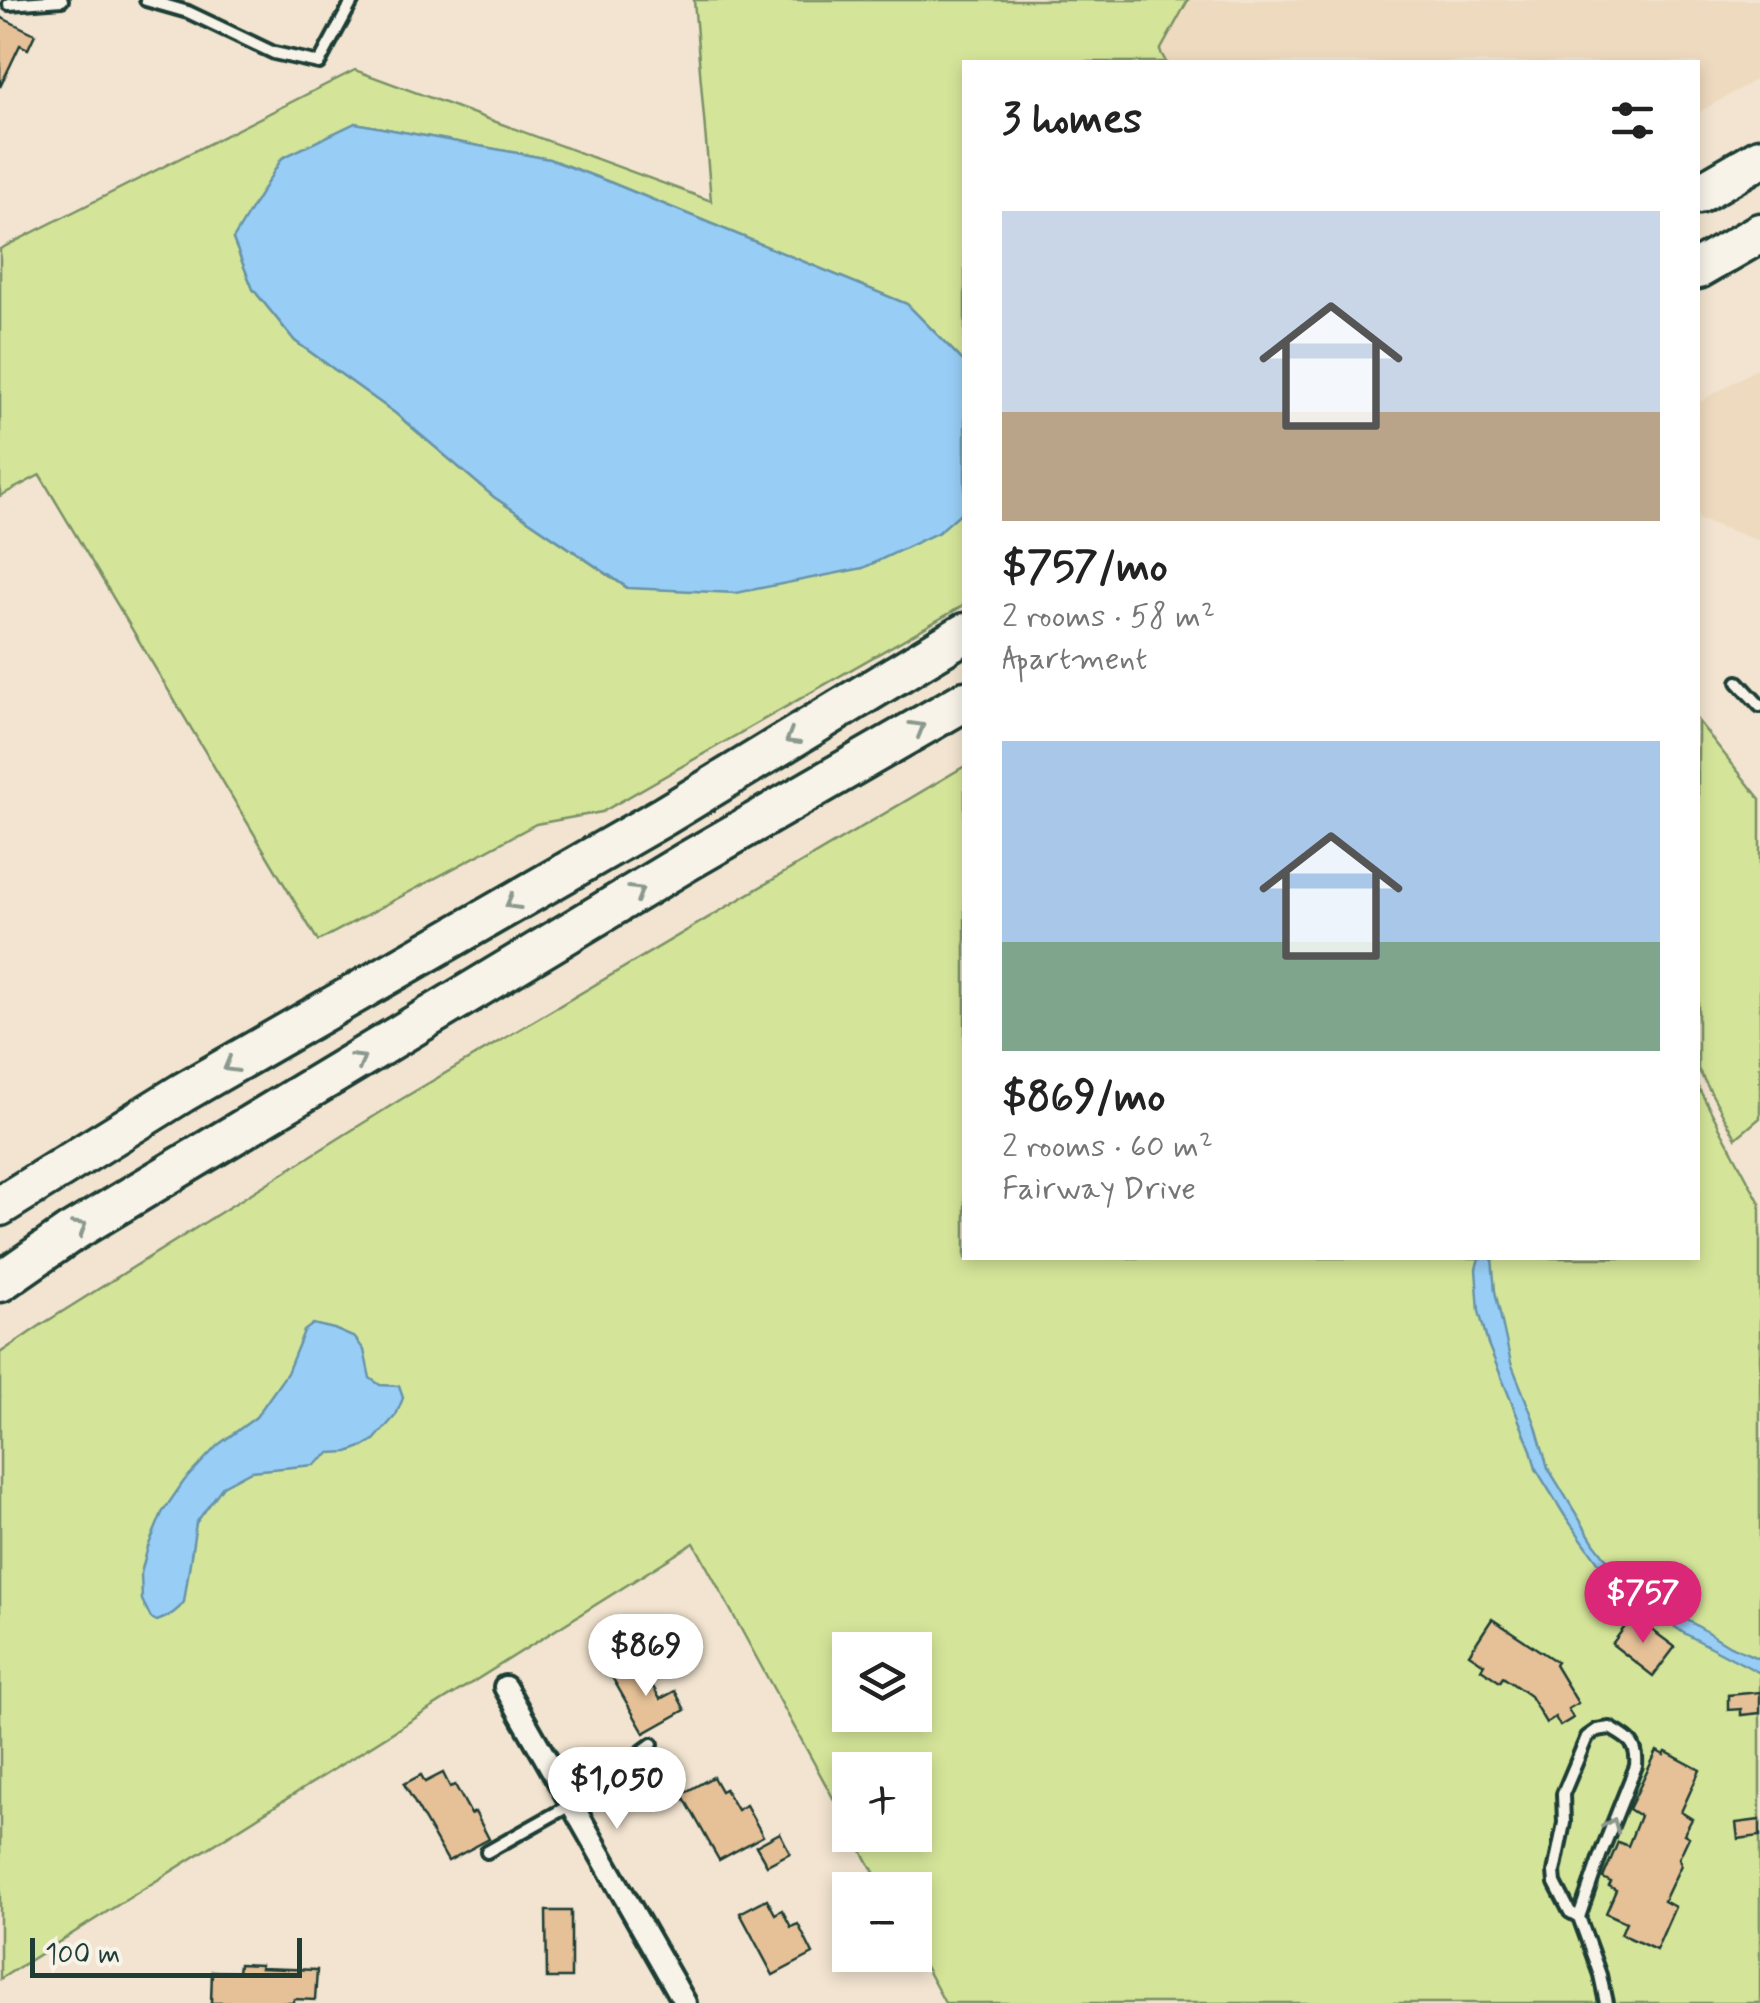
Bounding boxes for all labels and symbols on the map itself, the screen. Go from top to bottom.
one-way arrow [907,721,925,740]
one-way arrow [785,726,803,745]
one-way arrow [626,885,644,904]
one-way arrow [505,891,523,911]
one-way arrow [223,1053,241,1073]
one-way arrow [348,1053,366,1072]
one-way arrow [70,1221,88,1240]
pin: $757 [1584,1561,1702,1646]
pin: $869 [587,1614,705,1699]
pin: $1,050 [536,1747,698,1832]
one-way arrow [1600,1818,1620,1835]
scale bar [30,1933,302,1978]

